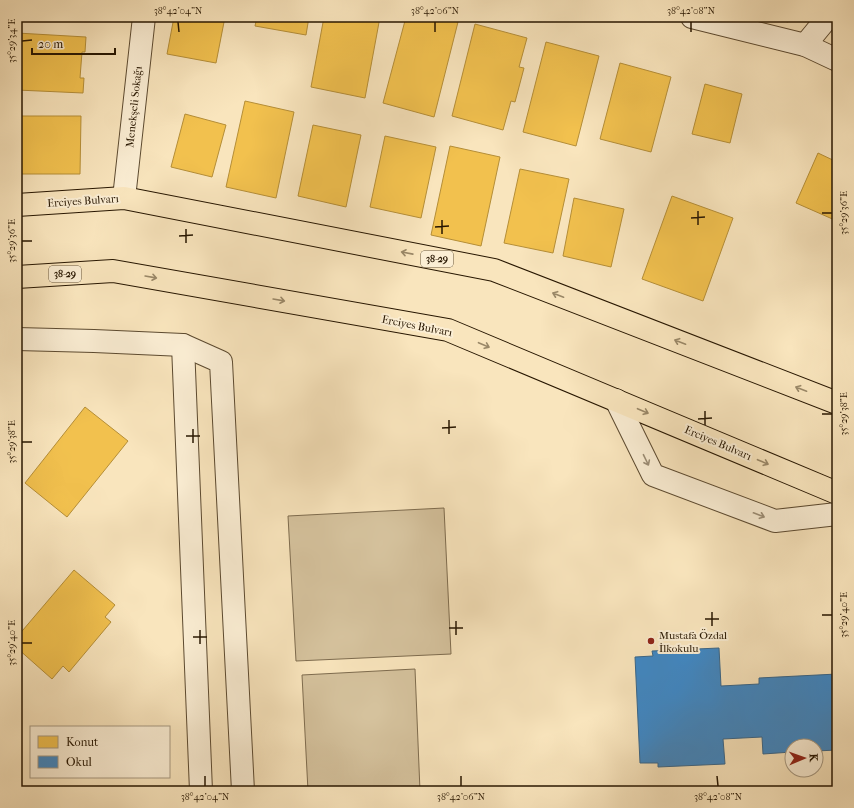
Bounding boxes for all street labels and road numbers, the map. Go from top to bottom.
street label: Menekşeli Sokağı [123,65,145,148]
street label: Erciyes Bulvarı [47,192,120,210]
road number: 38-29 [421,251,453,267]
road number: 38-29 [49,266,81,282]
street label: Erciyes Bulvarı [381,313,454,339]
street label: Erciyes Bulvarı [683,423,754,463]

